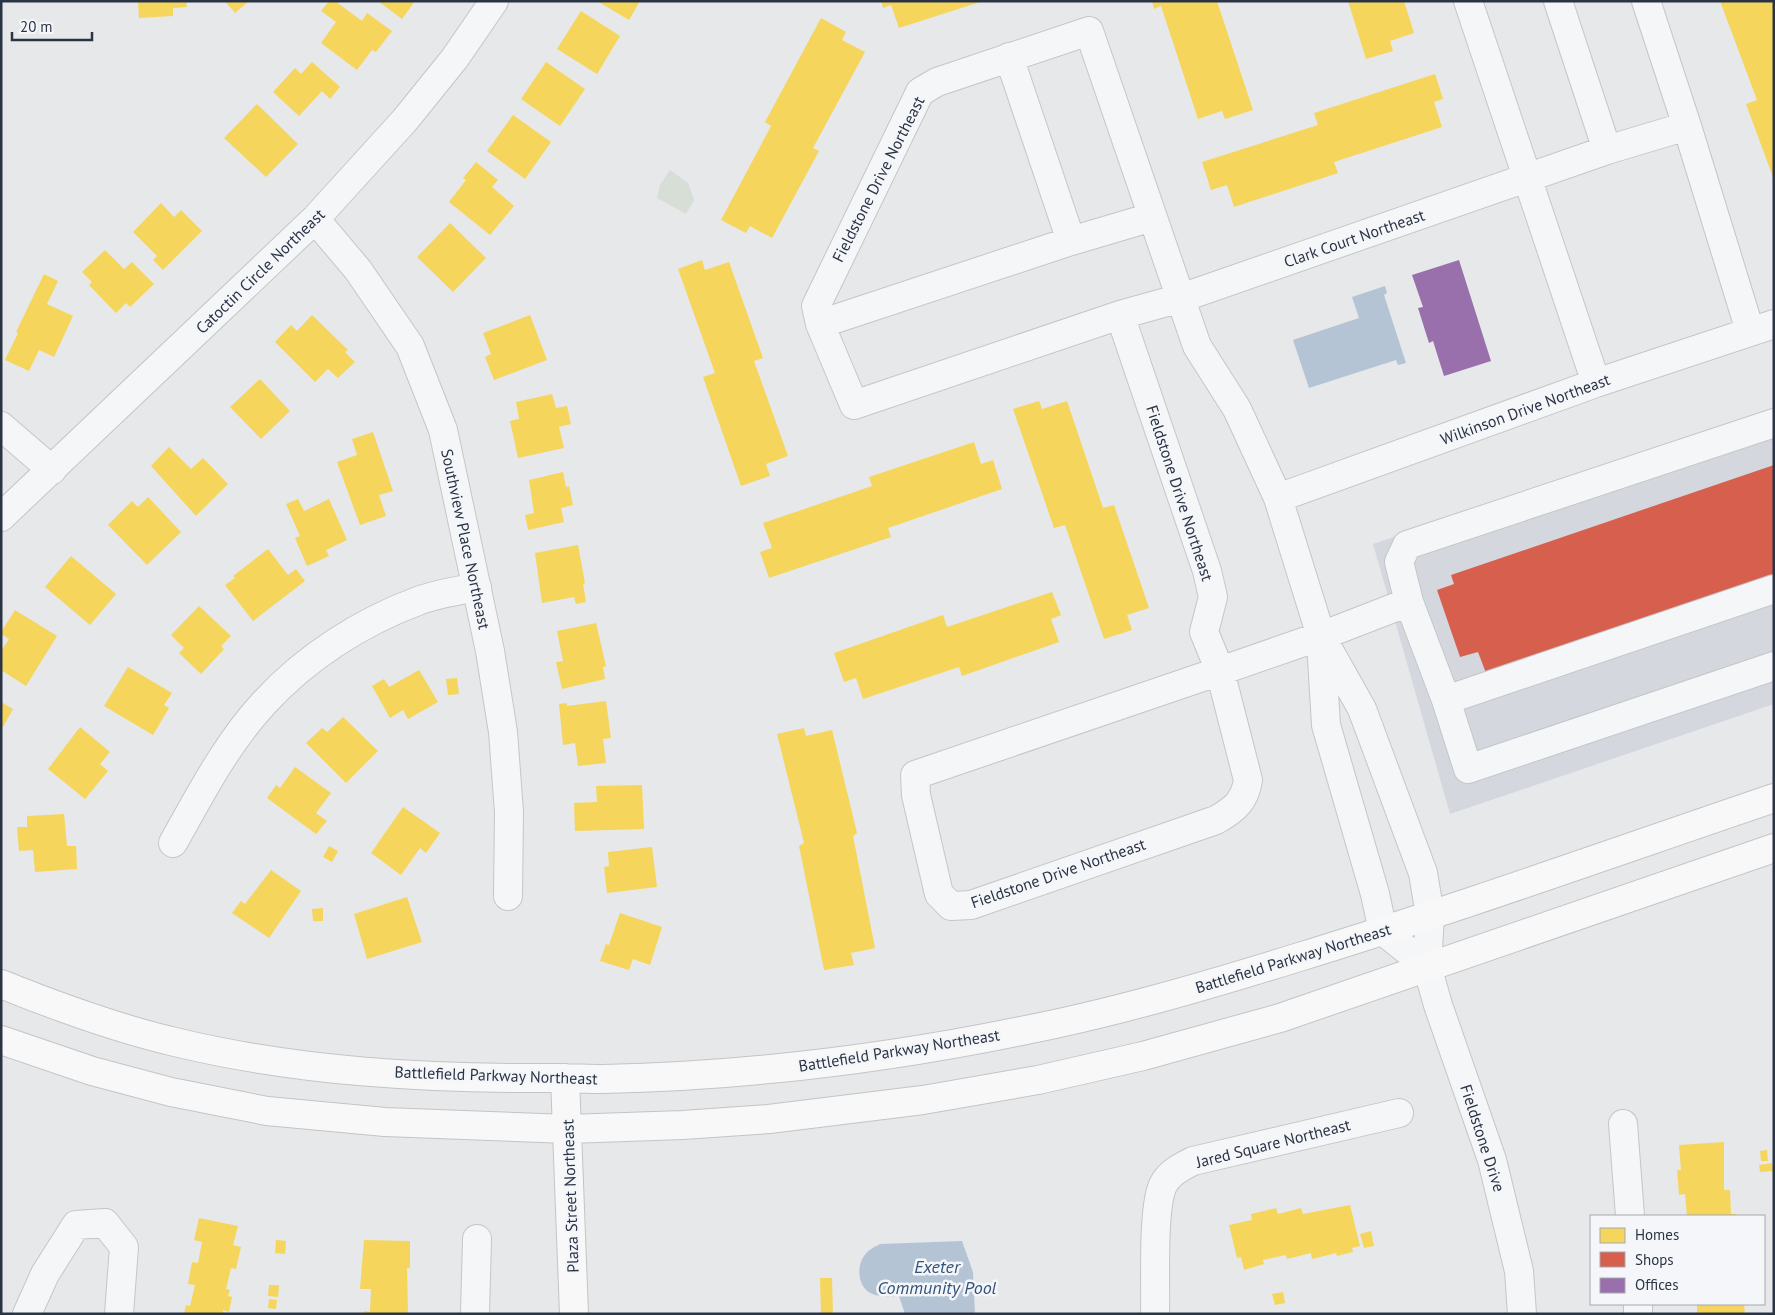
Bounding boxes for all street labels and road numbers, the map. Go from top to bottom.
street label: Fieldstone Drive Northeast [827,92,929,265]
street label: Catoctin Circle Northeast [191,204,329,338]
street label: Clark Court Northeast [1281,204,1428,271]
street label: Wilkinson Drive Northeast [1437,369,1613,449]
street label: Fieldstone Drive Northeast [1142,403,1218,584]
street label: Southview Place Northeast [437,447,495,632]
street label: Fieldstone Drive Northeast [968,833,1149,912]
street label: Battlefield Parkway Northeast [1193,919,1394,997]
street label: Battlefield Parkway Northeast [797,1024,1001,1076]
street label: Battlefield Parkway Northeast [394,1061,598,1089]
street label: Fieldstone Drive [1456,1082,1510,1194]
street label: Jared Square Northeast [1193,1114,1353,1172]
street label: Plaza Street Northeast [557,1118,583,1273]

